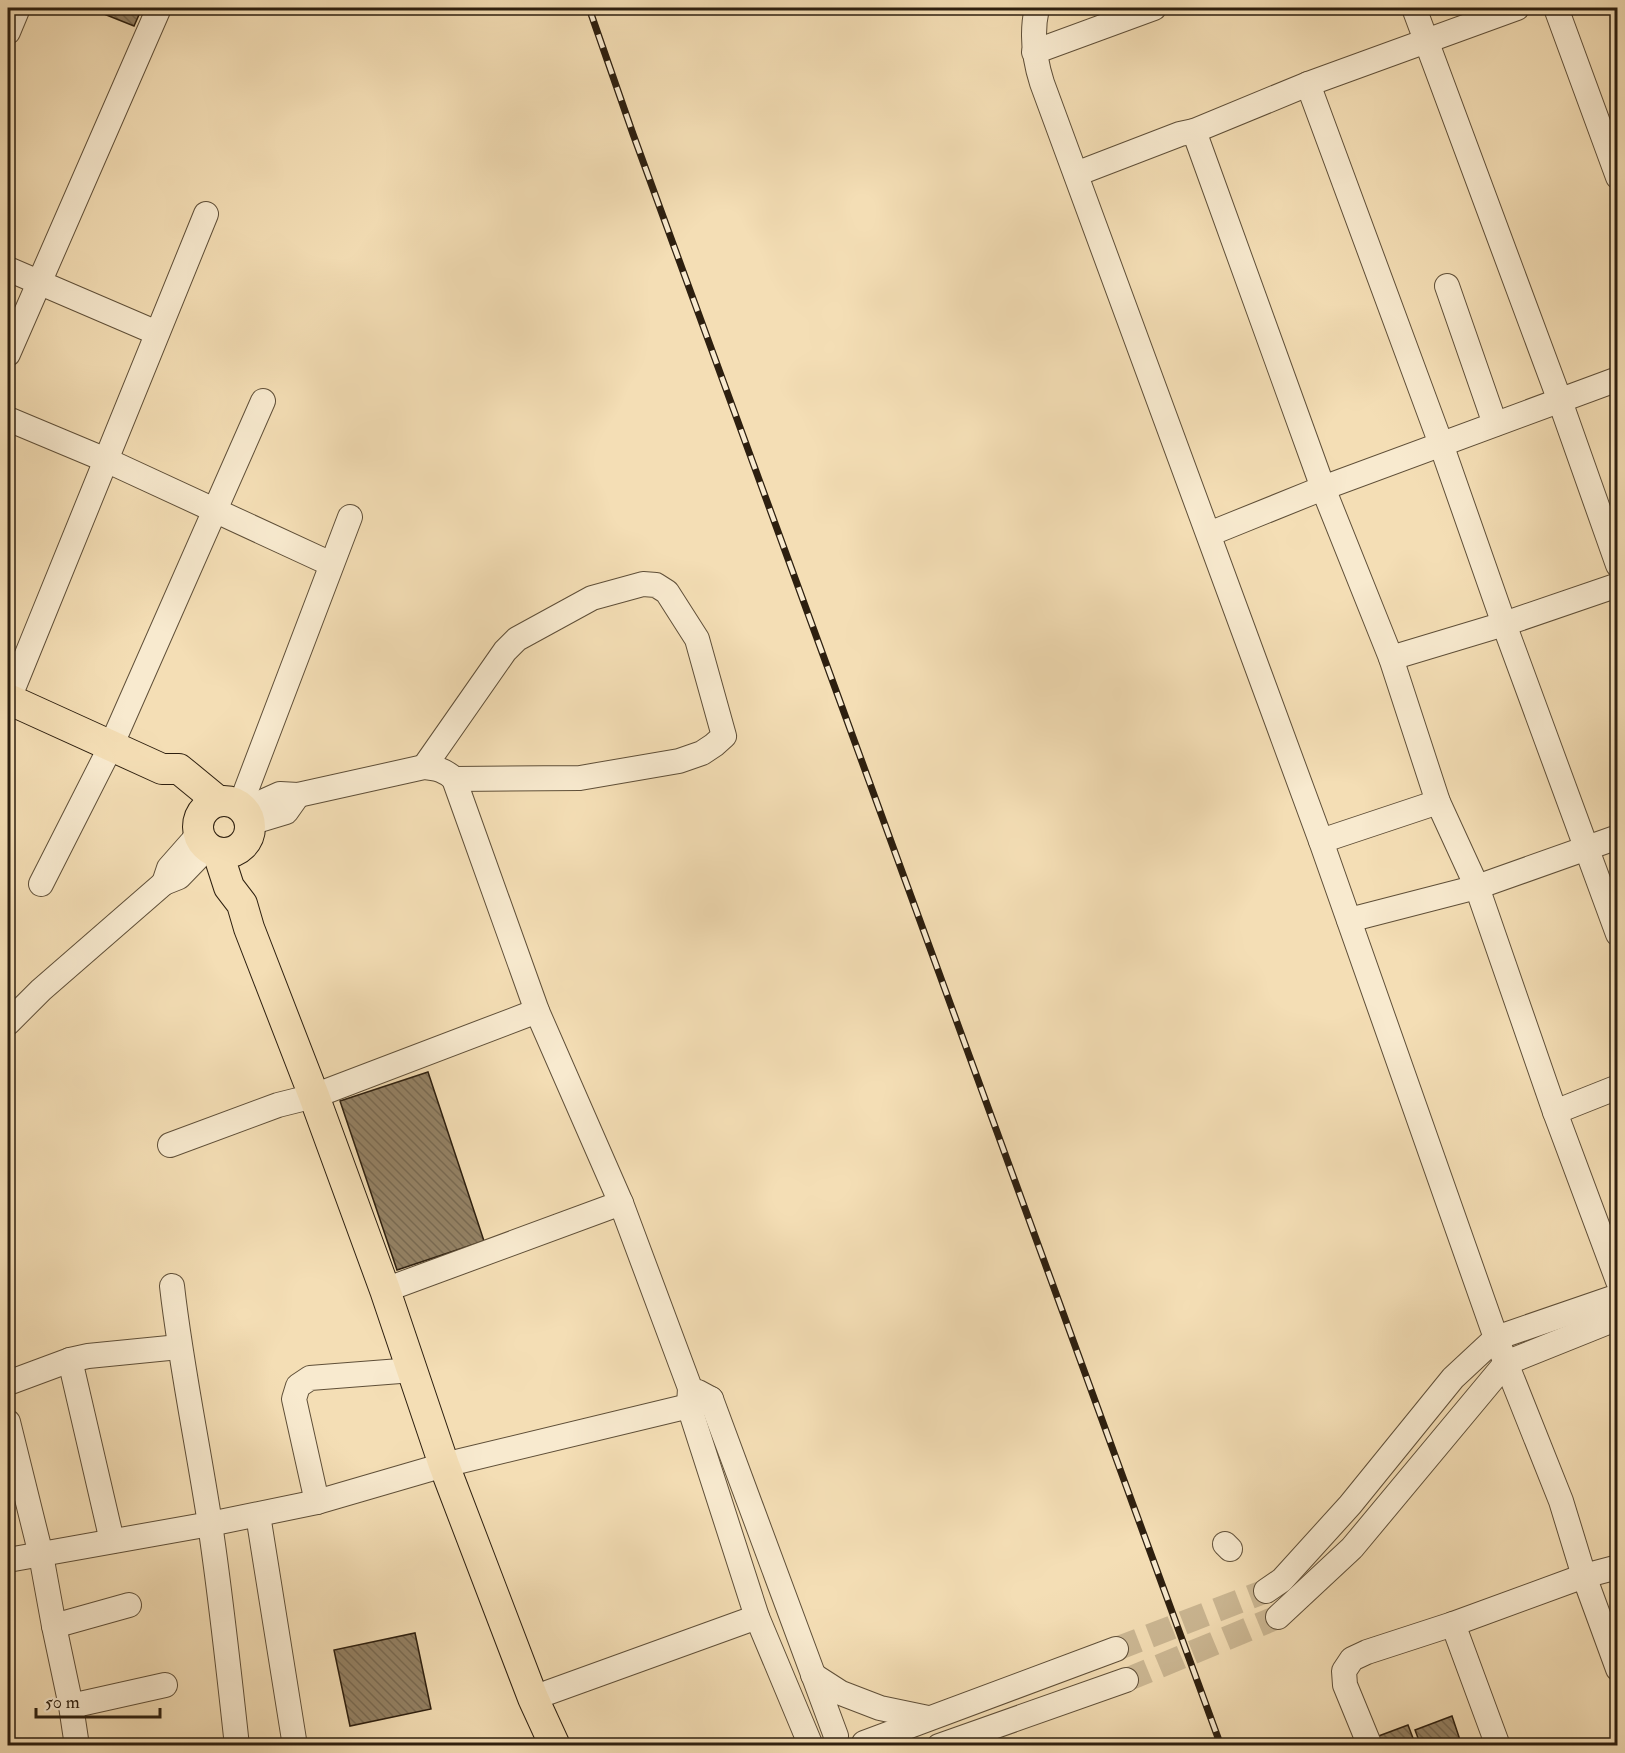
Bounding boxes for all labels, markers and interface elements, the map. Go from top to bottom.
scale bar [36,1681,160,1719]
text: 50 m [45,1691,80,1714]

